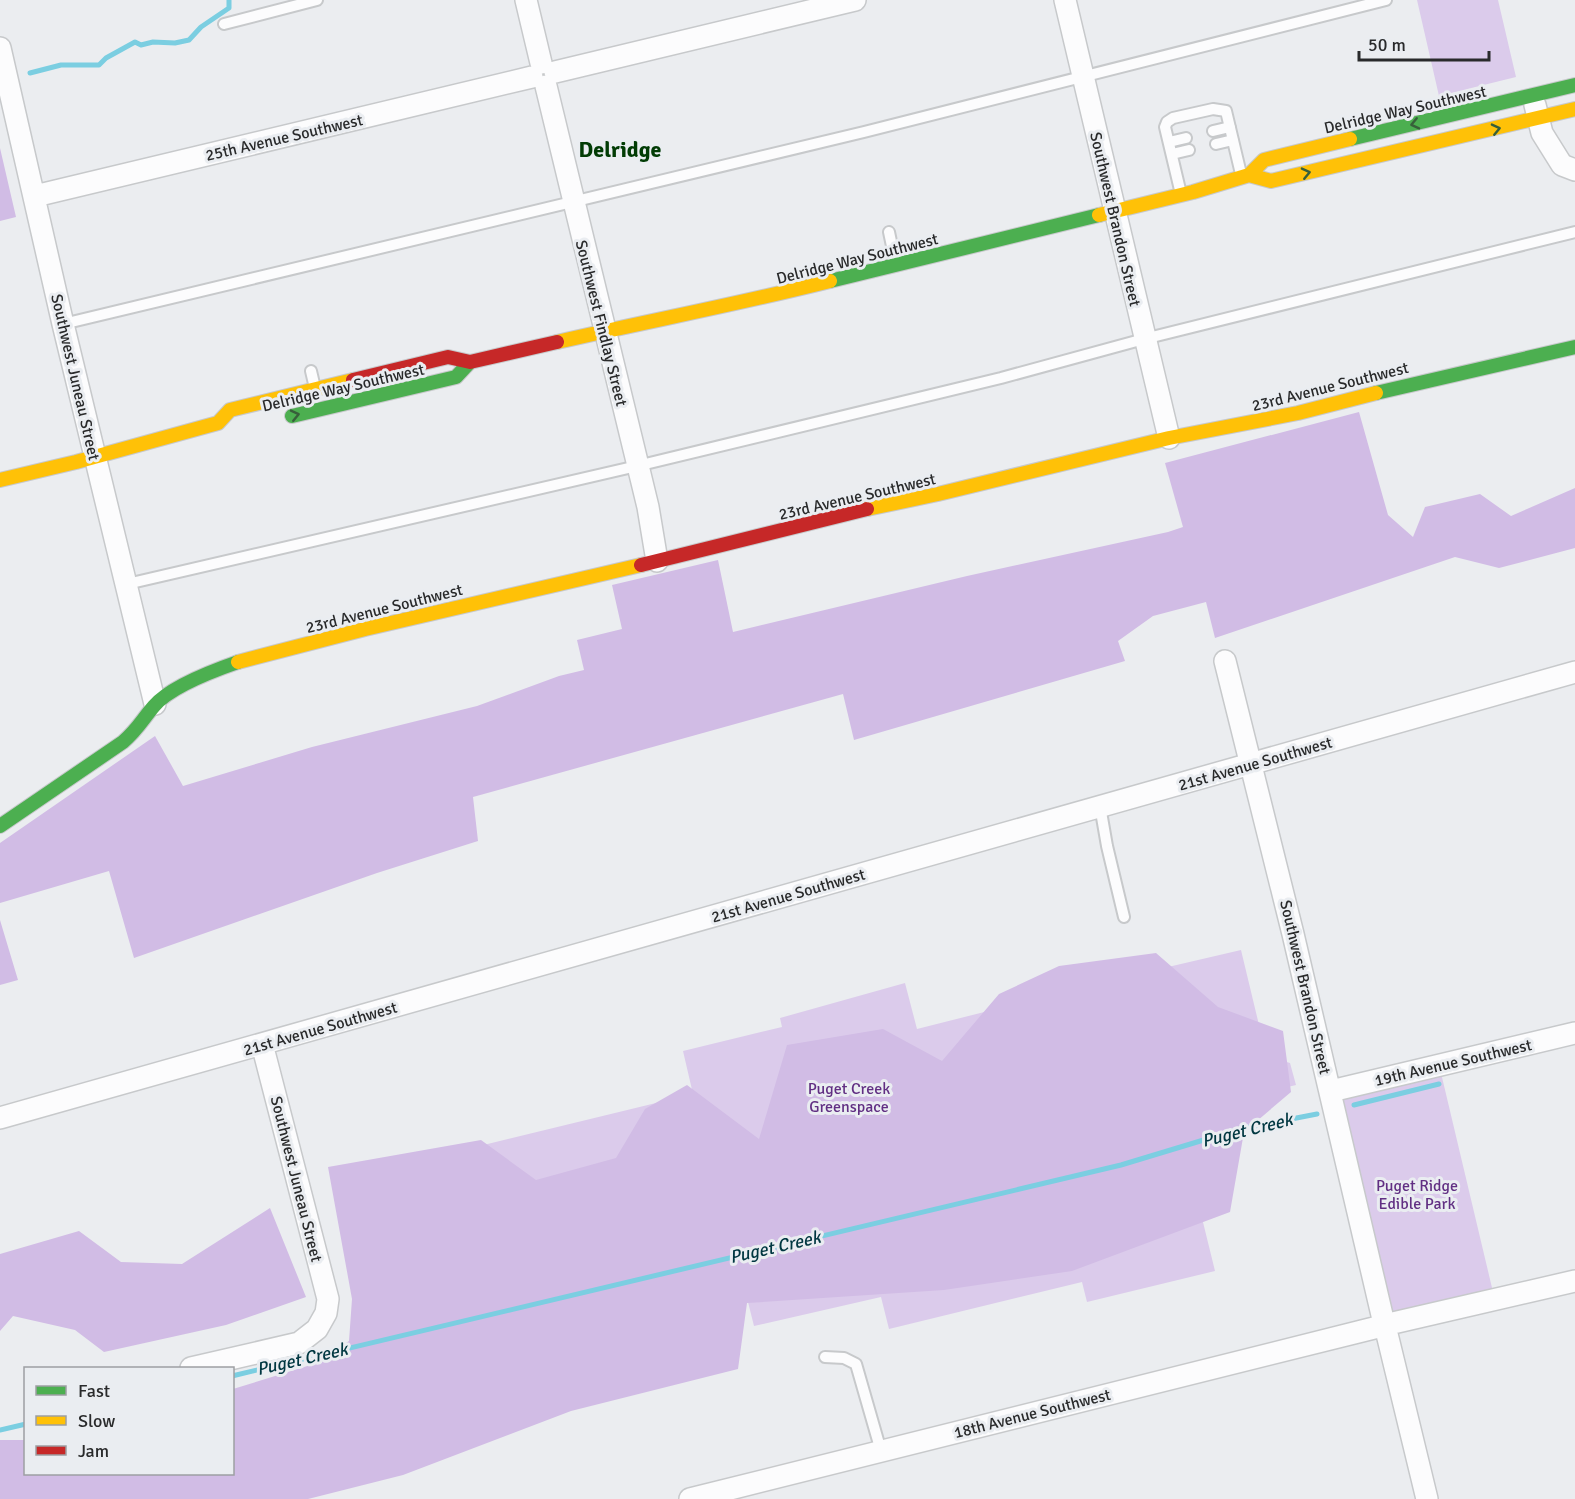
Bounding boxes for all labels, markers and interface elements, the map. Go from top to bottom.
scale bar [1359,24,1490,62]
text: 50 m [1368,34,1406,56]
street label: Delridge Way Southwest [1322,81,1489,138]
street label: 25th Avenue Southwest [204,110,365,166]
one-way arrow [1410,117,1420,130]
one-way arrow [1491,123,1501,136]
street label: Southwest Brandon Street [1085,130,1145,309]
district label: Delridge [579,136,661,163]
one-way arrow [1301,168,1311,181]
street label: Delridge Way Southwest [774,229,941,289]
street label: Southwest Findlay Street [571,238,631,409]
street label: Southwest Juneau Street [46,292,104,463]
street label: 23rd Avenue Southwest [1250,358,1411,416]
street label: Delridge Way Southwest [260,359,427,416]
one-way arrow [290,409,300,422]
street label: 23rd Avenue Southwest [777,469,938,525]
street label: 23rd Avenue Southwest [304,580,465,638]
street label: 21st Avenue Southwest [1176,732,1335,795]
street label: 21st Avenue Southwest [709,864,868,927]
street label: Southwest Brandon Street [1275,898,1335,1077]
street label: 21st Avenue Southwest [241,997,400,1060]
street label: 19th Avenue Southwest [1373,1035,1534,1091]
park label: Puget Creek Greenspace [808,1079,890,1117]
street label: Southwest Juneau Street [266,1094,326,1265]
water label: Puget Creek [1199,1108,1297,1152]
park label: Puget Ridge Edible Park [1376,1176,1458,1214]
water label: Puget Creek [727,1225,825,1268]
water label: Puget Creek [254,1337,352,1380]
legend [24,1367,234,1475]
text: Fast [78,1380,110,1402]
street label: 18th Avenue Southwest [952,1385,1113,1443]
text: Slow [78,1410,115,1432]
text: Jam [78,1440,109,1462]

